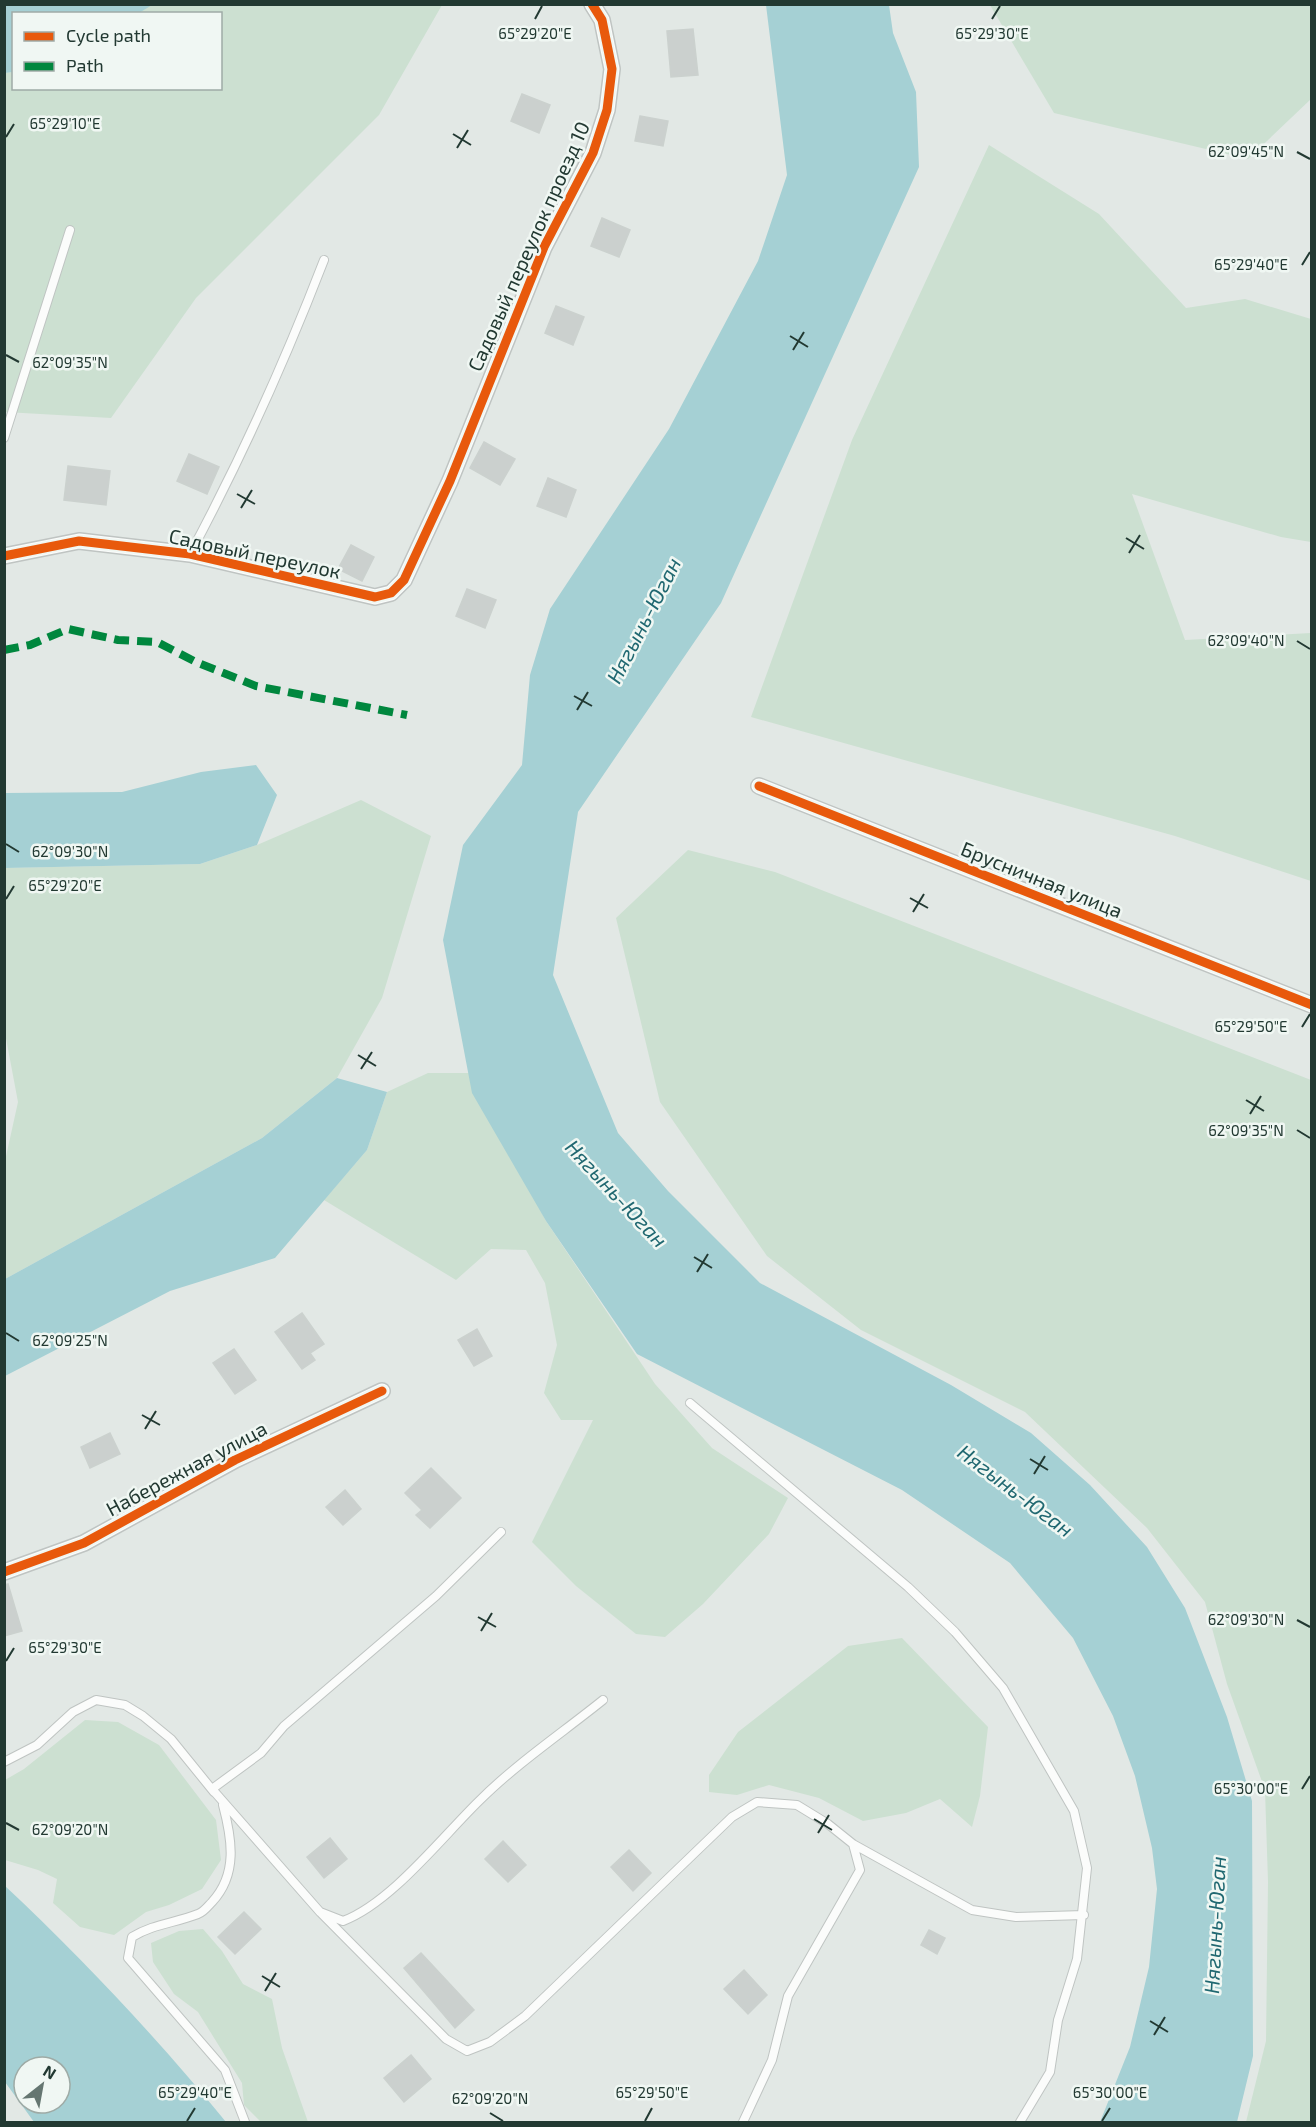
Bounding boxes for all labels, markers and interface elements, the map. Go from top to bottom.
legend [12,12,222,90]
text: Cycle path [66,24,151,46]
text: 65°29'20"E [498,24,572,42]
text: 65°29'30"E [955,24,1029,42]
text: Path [66,54,104,76]
text: 65°29'10"E [30,114,100,132]
street label: Садовый переулок проезд 10 [462,117,595,375]
text: 62°09'45"N [1208,142,1284,160]
text: 65°29'40"E [1214,255,1288,273]
text: 62°09'35"N [32,353,108,371]
street label: Садовый переулок [167,523,343,584]
water label: Нягынь-Юган [601,553,685,687]
text: 62°09'40"N [1207,631,1285,649]
street label: Брусничная улица [957,836,1126,923]
text: 62°09'30"N [32,842,108,860]
text: 65°29'20"E [28,876,102,894]
text: 65°29'50"E [1215,1017,1288,1035]
text: 62°09'35"N [1208,1121,1284,1139]
water label: Нягынь-Юган [561,1134,673,1252]
text: 62°09'25"N [32,1331,108,1349]
street label: Набережная улица [102,1415,271,1521]
water label: Нягынь-Юган [953,1439,1079,1541]
text: 62°09'30"N [1208,1610,1284,1628]
text: 65°29'30"E [28,1638,102,1656]
text: 65°30'00"E [1214,1779,1288,1797]
text: 62°09'20"N [32,1820,108,1838]
water label: Нягынь-Юган [1198,1855,1230,1995]
north arrow [12,2055,72,2115]
text: N [40,2061,60,2083]
text: 65°29'40"E [158,2083,232,2101]
text: 65°29'50"E [616,2083,689,2101]
text: 65°30'00"E [1073,2083,1147,2101]
text: 62°09'20"N [452,2089,528,2107]

